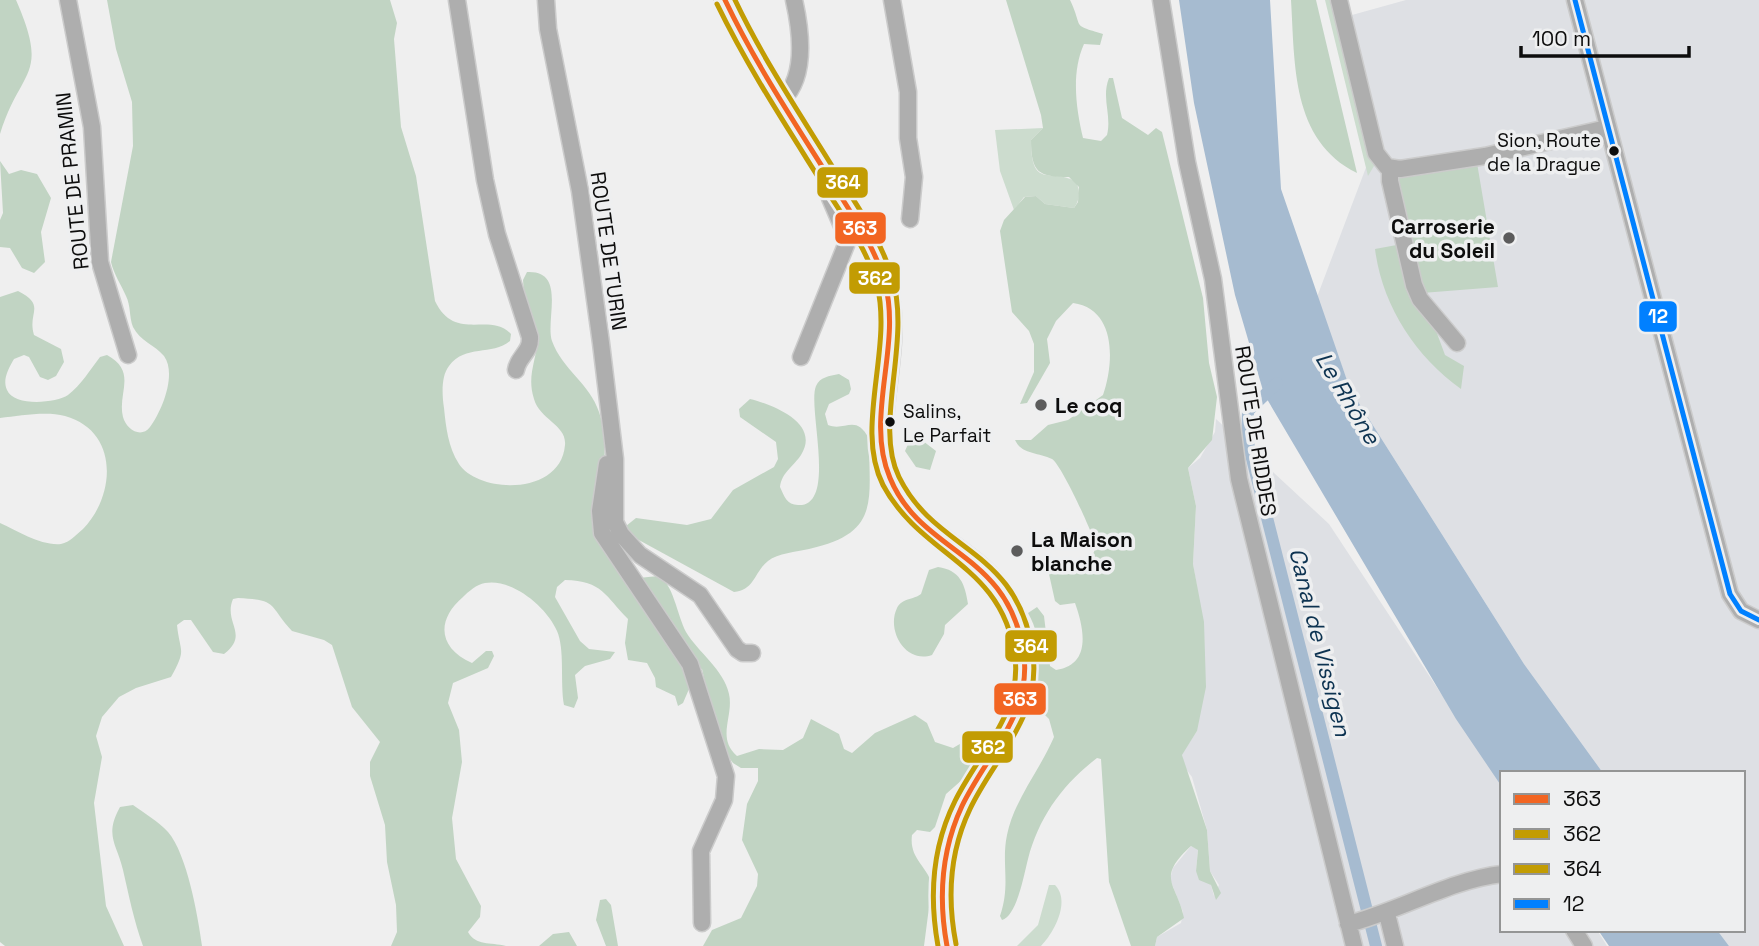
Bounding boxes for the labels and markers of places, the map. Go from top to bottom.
place label: Sion, Route de la Drague [1487,128,1601,177]
marker: Sion, Route de la Drague [1607,144,1621,158]
place label: Carroserie du Soleil [1391,213,1495,264]
marker: Carroserie du Soleil [1501,230,1517,246]
place label: Le coq [1055,392,1122,419]
marker: Le coq [1033,397,1049,413]
place label: Salins, Le Parfait [903,399,991,448]
marker: Salins, Le Parfait [883,415,897,429]
place label: La Maison blanche [1031,526,1133,577]
marker: La Maison blanche [1009,543,1025,559]

